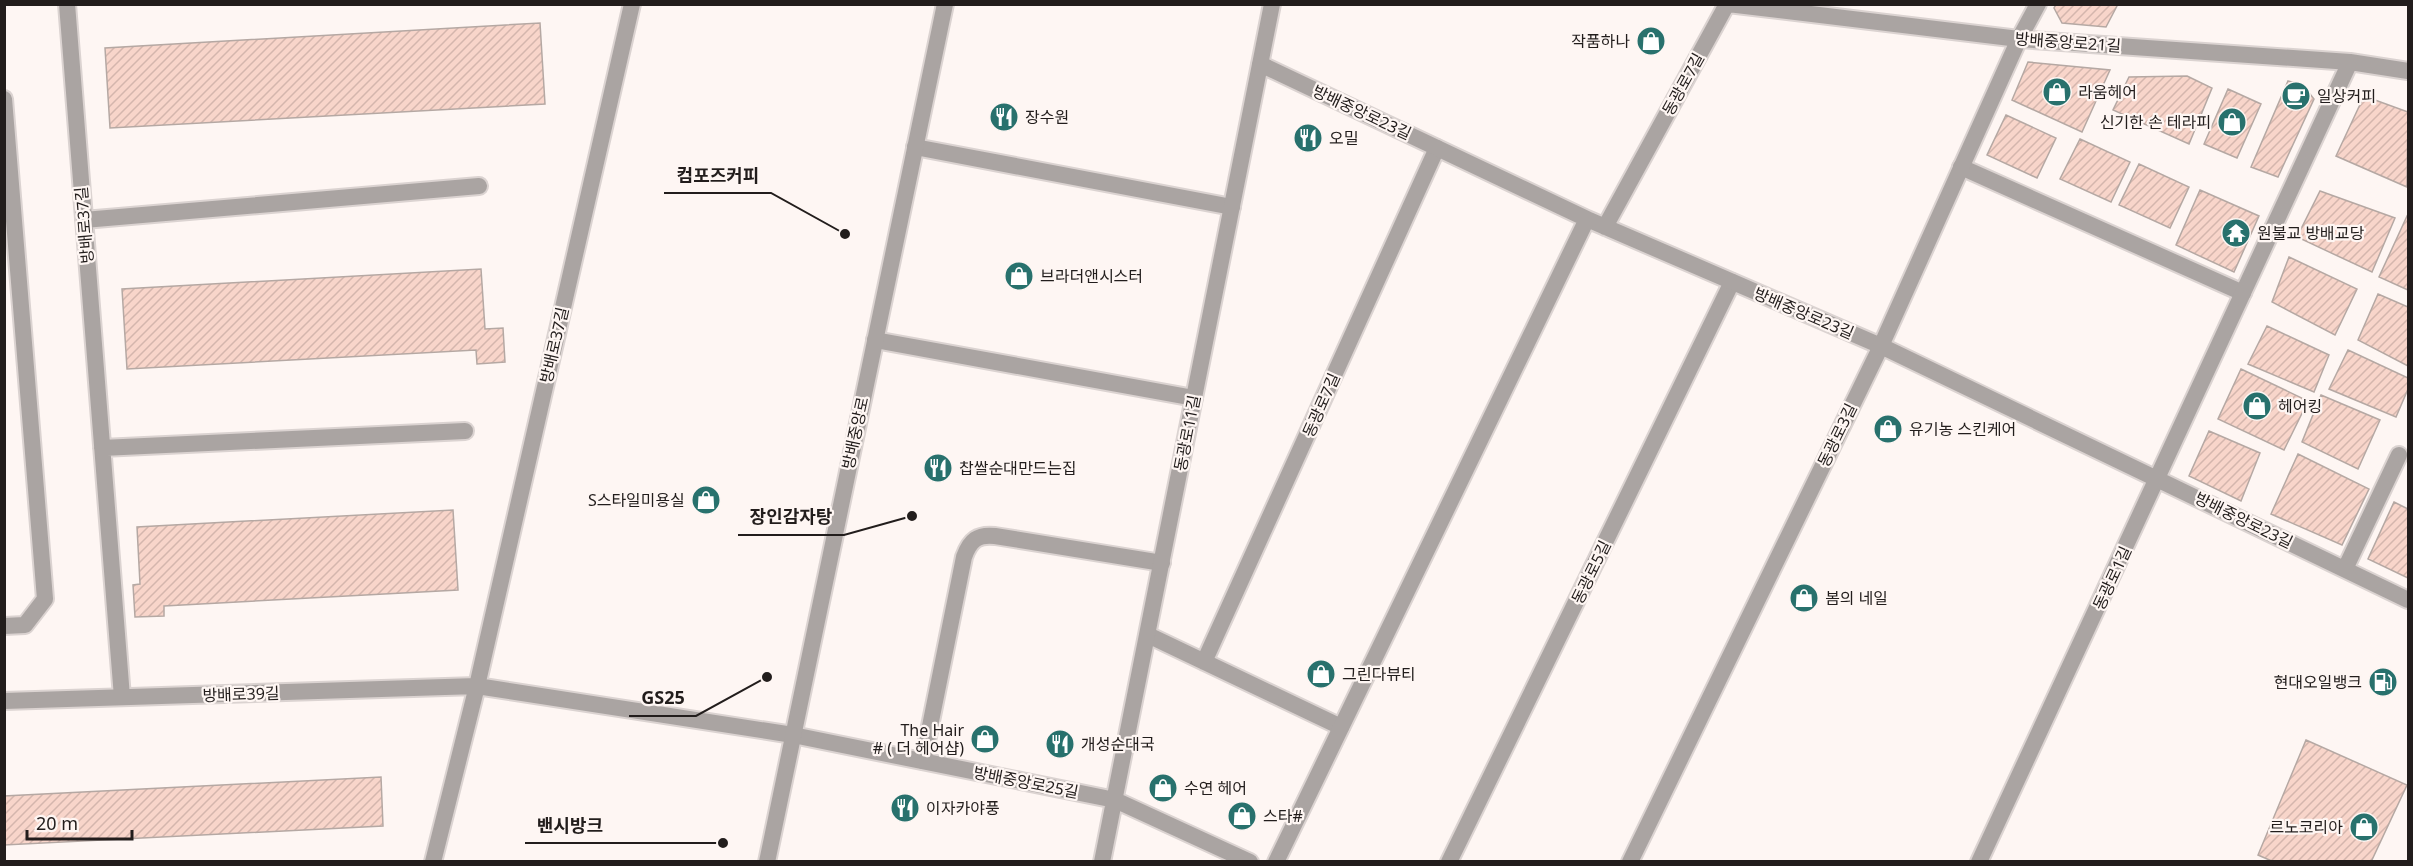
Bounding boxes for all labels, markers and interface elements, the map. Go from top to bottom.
shop icon: 작품하나 [1635,25,1667,57]
street label: 방배중앙로21길 [2014,27,2122,57]
place label: 작품하나 [1571,30,1630,52]
street label: 동광로7길 [1657,49,1709,119]
shop icon: 라움헤어 [2041,76,2073,108]
street label: 방배중앙로23길 [1309,79,1415,145]
cafe icon: 일상커피 [2280,80,2312,112]
place label: 라움헤어 [2078,81,2137,103]
place label: 일상커피 [2317,85,2376,107]
restaurant icon: 장수원 [988,101,1020,133]
place label: 장수원 [1025,106,1069,128]
shop icon: 신기한 손 테라피 [2216,106,2248,138]
place label: 신기한 손 테라피 [2100,111,2211,133]
restaurant icon: 오밀 [1292,122,1324,154]
place label: 오밀 [1329,127,1358,149]
callout: 컴포즈커피 [664,157,771,193]
text: 컴포즈커피 [677,163,759,187]
street label: 방배로37길 [70,186,98,264]
temple icon: 원불교 방배교당 [2220,217,2252,249]
place label: 원불교 방배교당 [2257,222,2364,244]
shop icon: 브라더앤시스터 [1003,260,1035,292]
place label: 브라더앤시스터 [1040,265,1143,287]
street label: 방배중앙로23길 [1751,282,1857,344]
street label: 방배로37길 [535,305,573,385]
street label: 동광로7길 [1297,369,1345,441]
shop icon: 헤어킹 [2241,390,2273,422]
street label: 동광로11길 [1169,393,1205,473]
street label: 방배중앙로 [837,394,873,471]
place label: 헤어킹 [2278,395,2322,417]
street label: 동광로3길 [1812,400,1862,470]
shop icon: 유기농 스킨케어 [1872,413,1904,445]
place label: 유기농 스킨케어 [1909,418,2016,440]
restaurant icon: 찹쌀순대만드는집 [922,452,954,484]
place label: 찹쌀순대만드는집 [959,457,1077,479]
shop icon: S스타일미용실 [690,484,722,516]
street label: 방배중앙로23길 [2191,487,2297,553]
place label: S스타일미용실 [588,489,685,511]
callout: 장인감자탕 [738,499,844,535]
text: 장인감자탕 [750,504,833,528]
street label: 동광로5길 [1566,537,1616,607]
street label: 동광로1길 [2088,543,2136,613]
shop icon: 봄의 네일 [1788,582,1820,614]
place label: 봄의 네일 [1825,587,1888,609]
shop icon: 그린다뷰티 [1305,658,1337,690]
place label: 그린다뷰티 [1342,663,1416,685]
fuel station icon: 현대오일뱅크 [2367,666,2399,698]
place label: 현대오일뱅크 [2274,671,2362,693]
callout: GS25 [629,680,696,716]
street label: 방배로39길 [202,682,280,706]
text: GS25 [641,685,685,709]
place label: The Hair # ( 더 헤어샵) [873,719,964,759]
shop icon: The Hair # ( 더 헤어샵) [969,723,1001,755]
restaurant icon: 개성순대국 [1044,728,1076,760]
place label: 개성순대국 [1081,733,1155,755]
street label: 방배중앙로25길 [972,761,1080,803]
shop icon: 수연 헤어 [1147,772,1179,804]
place label: 수연 헤어 [1184,777,1247,799]
restaurant icon: 이자카야풍 [889,792,921,824]
place label: 이자카야풍 [926,797,1000,819]
shop icon: 스타# [1226,800,1258,832]
scale bar [27,803,132,841]
place label: 스타# [1263,805,1303,827]
callout: 밴시방크 [525,807,615,843]
text: 20 m [36,811,78,835]
shop icon: 르노코리아 [2348,811,2380,843]
text: 밴시방크 [537,813,603,837]
place label: 르노코리아 [2269,816,2343,838]

